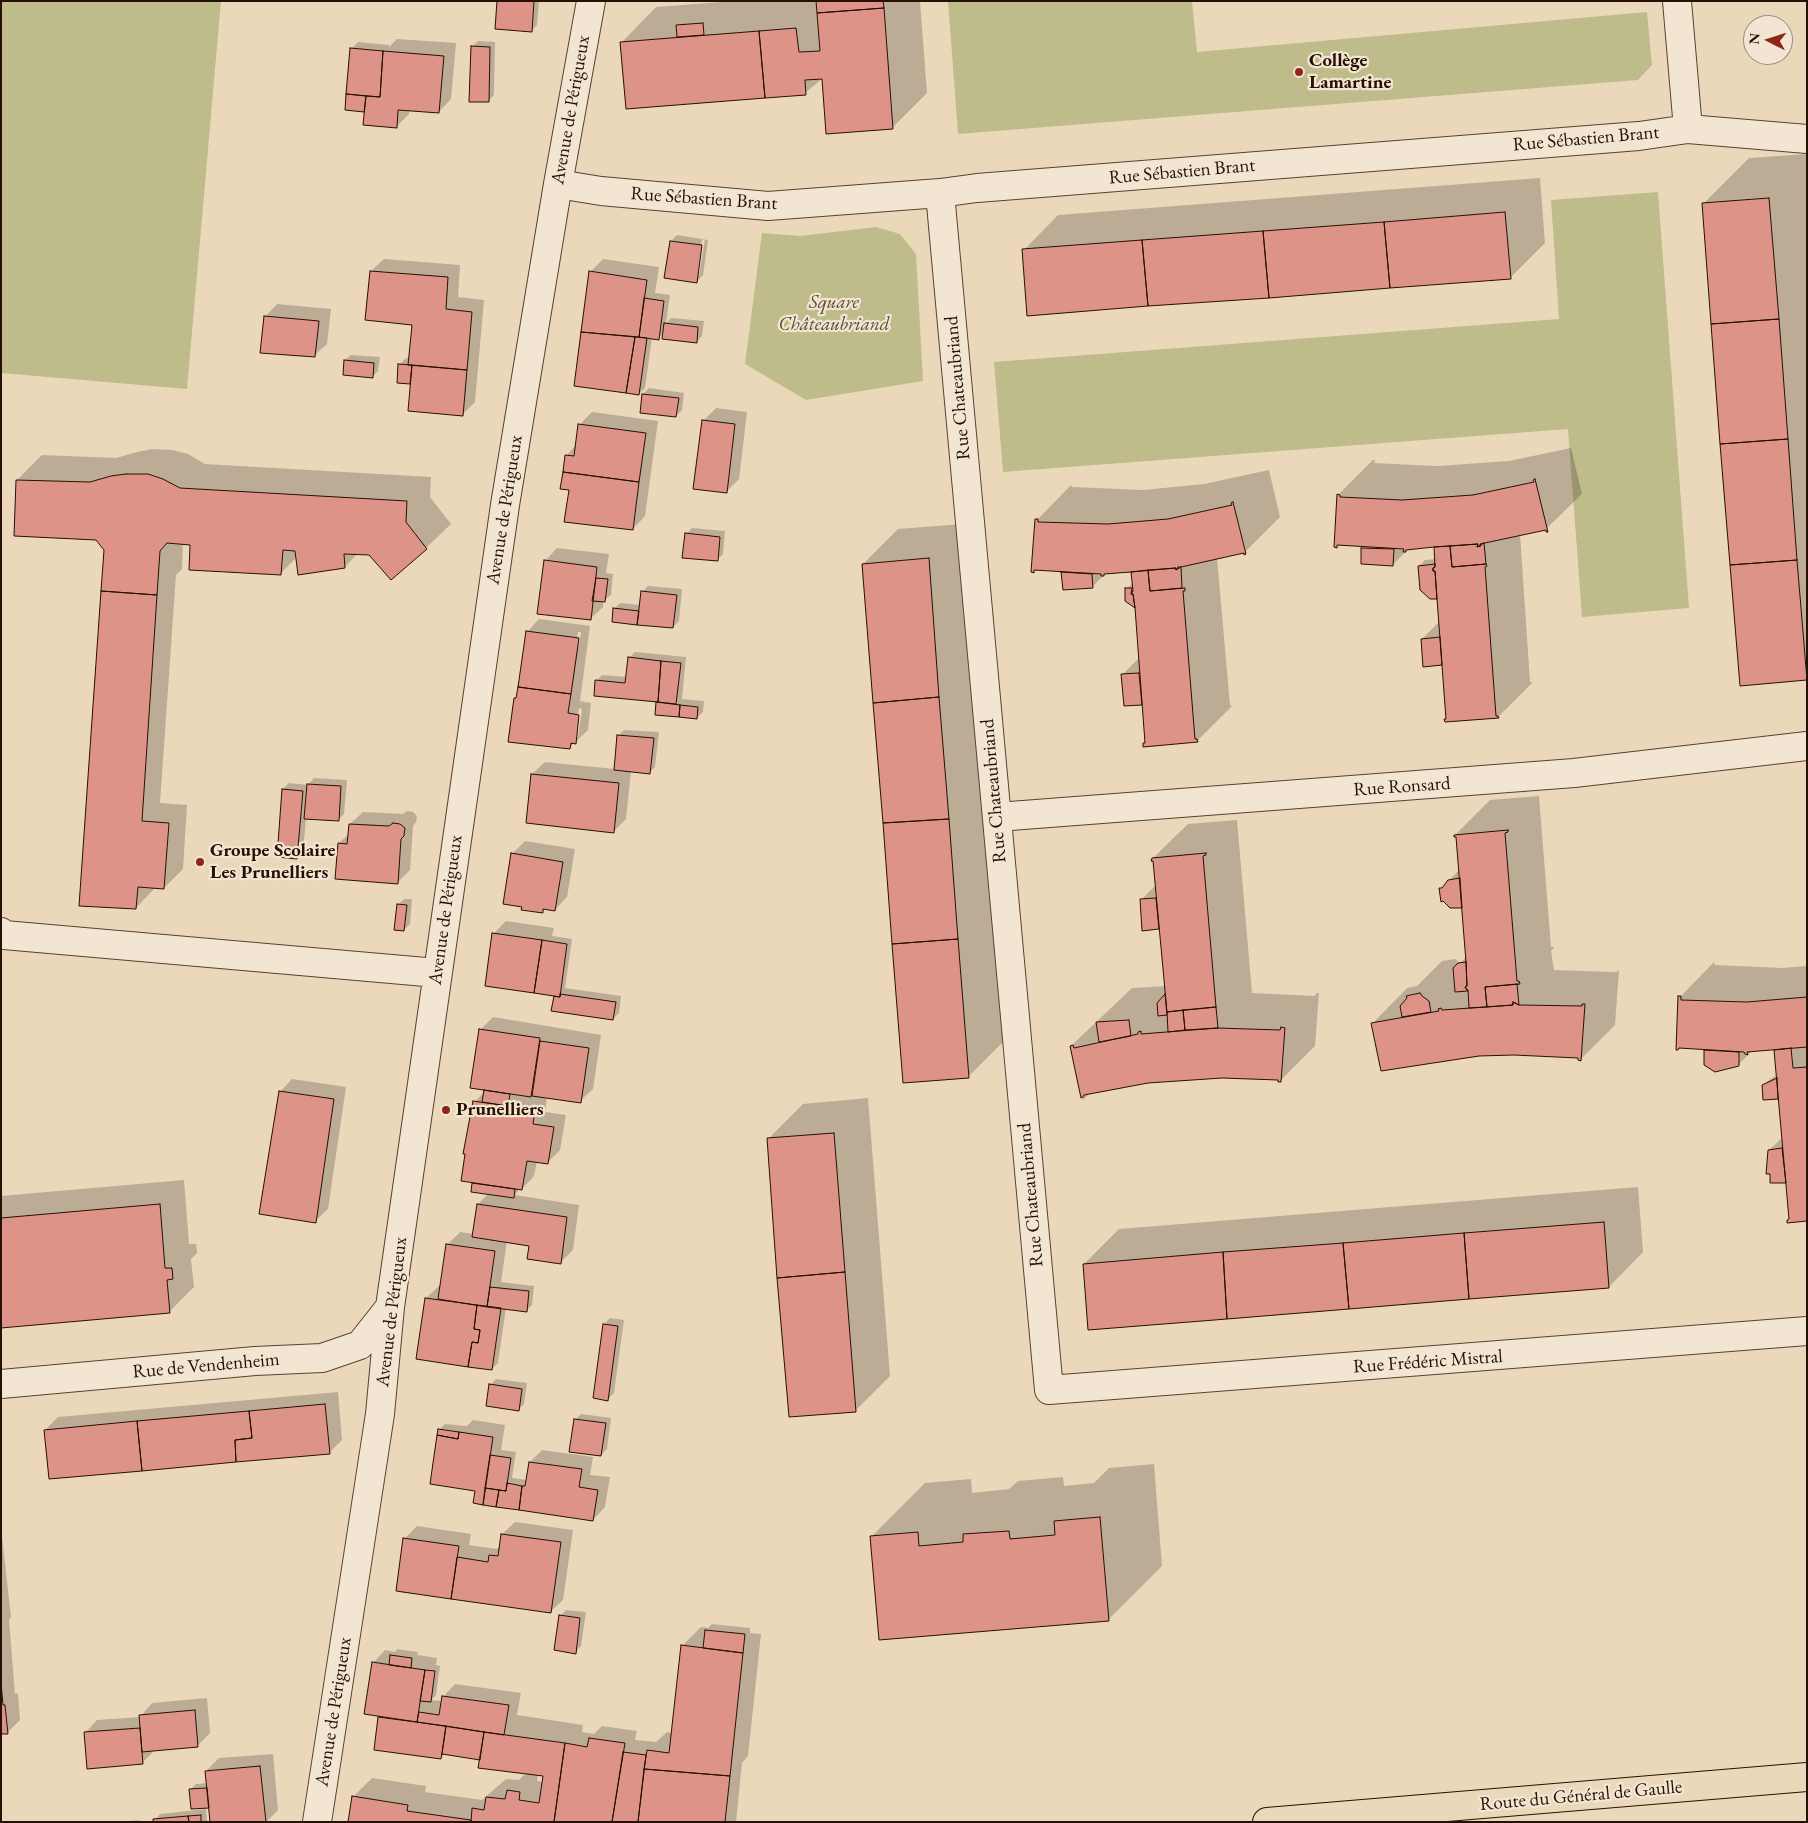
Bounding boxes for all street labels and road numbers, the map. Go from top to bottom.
street label: Avenue de Périgueux [547,34,595,186]
street label: Rue Sébastien Brant [1512,121,1660,157]
street label: Rue Sébastien Brant [1108,154,1256,190]
street label: Rue Sébastien Brant [630,182,778,216]
street label: Rue Chateaubriand [940,315,976,461]
street label: Avenue de Périgueux [482,434,528,586]
street label: Rue Chateaubriand [976,718,1012,864]
street label: Rue Ronsard [1353,772,1451,802]
street label: Avenue de Périgueux [424,834,468,986]
street label: Rue Chateaubriand [1013,1122,1049,1268]
street label: Avenue de Périgueux [371,1236,413,1388]
street label: Rue Frédéric Mistral [1352,1345,1504,1379]
street label: Rue de Vendenheim [131,1348,281,1384]
street label: Avenue de Périgueux [311,1636,357,1788]
street label: Route du Général de Gaulle [1479,1776,1683,1816]

